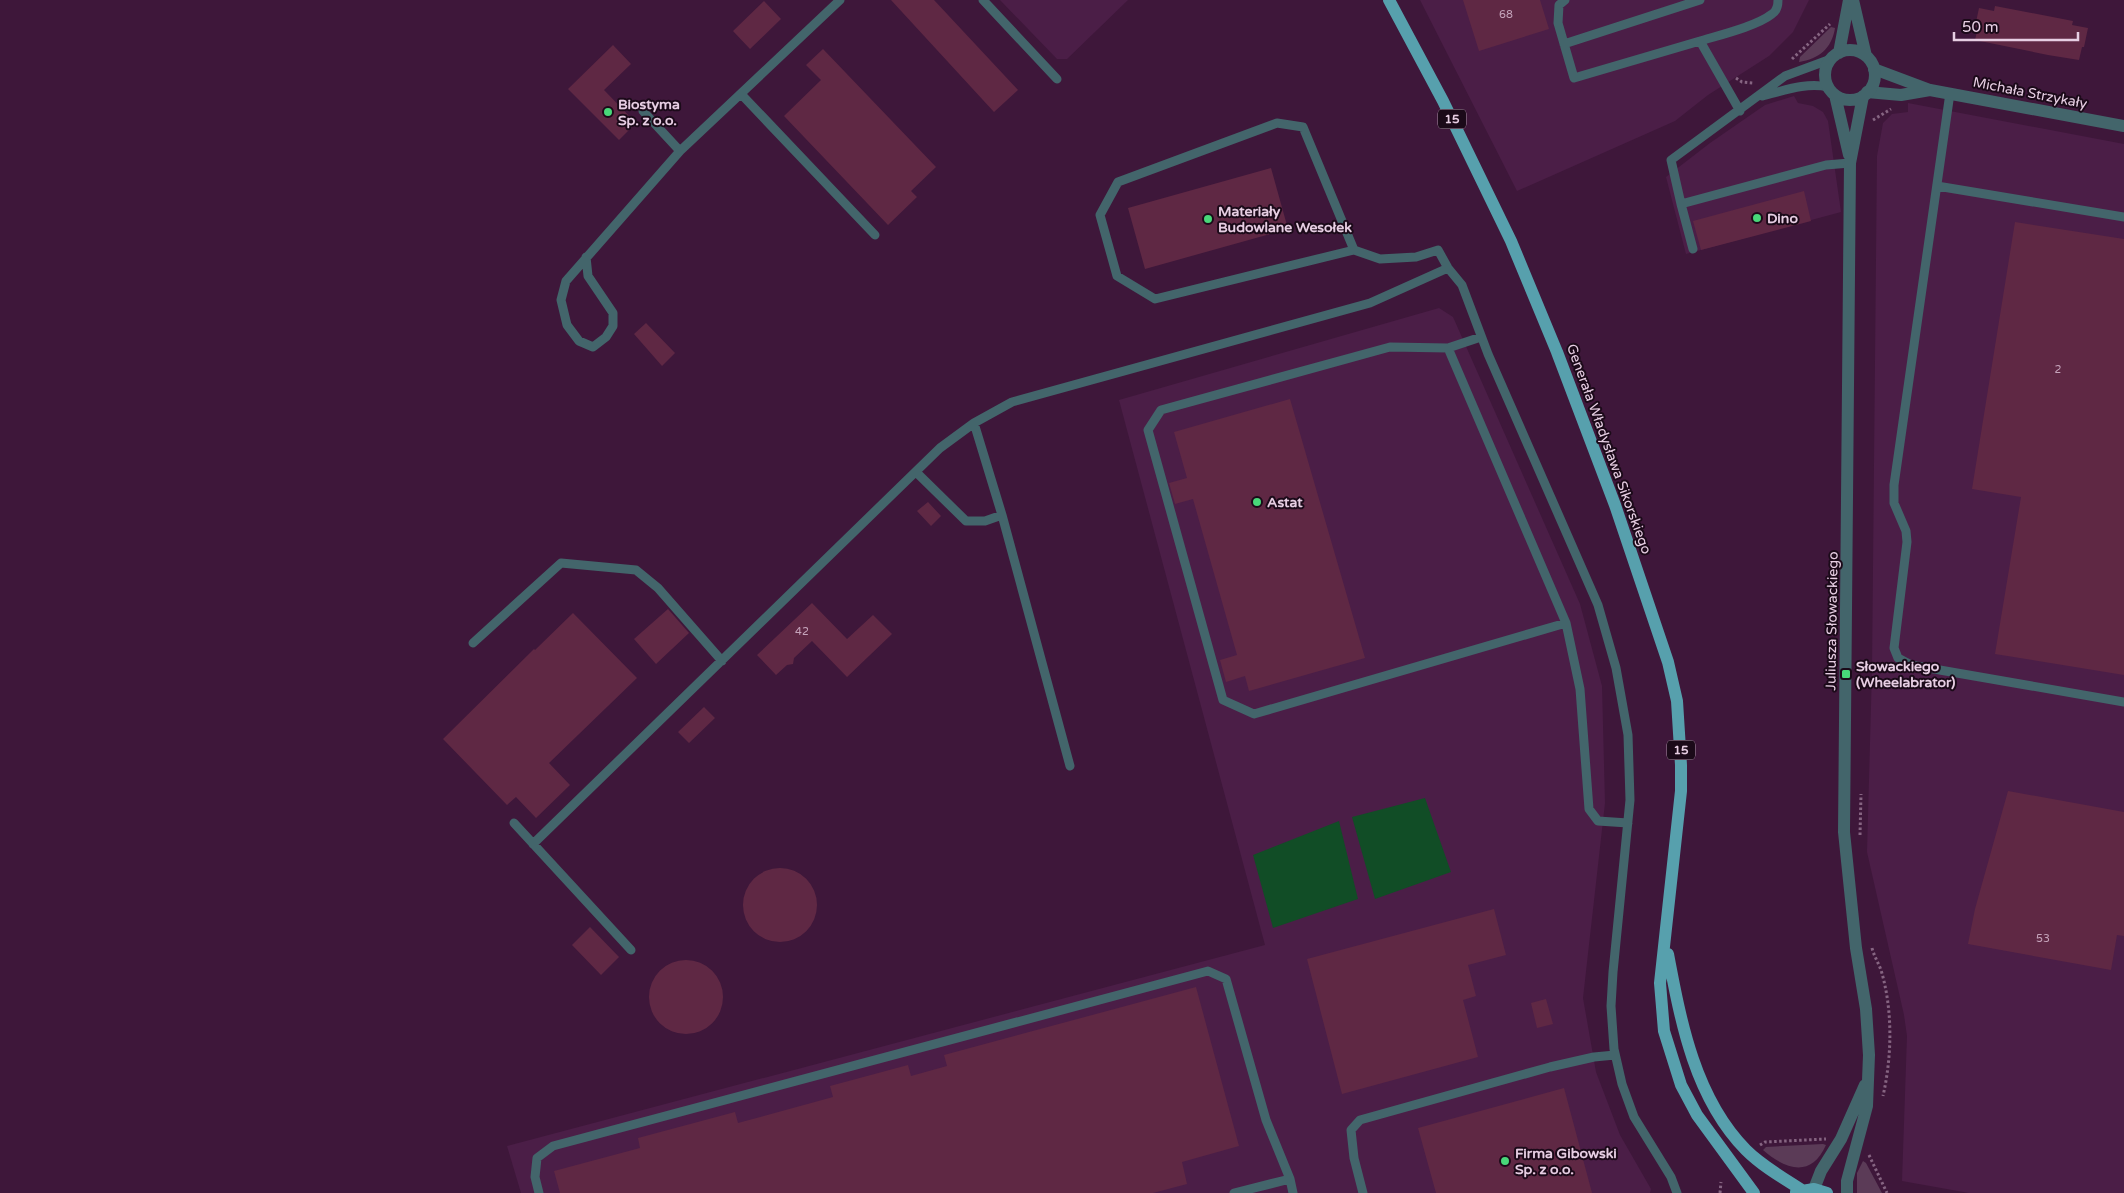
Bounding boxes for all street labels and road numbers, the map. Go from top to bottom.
street label: Michała Strzykały [1971,74,2089,112]
road number: 15 [1438,110,1466,128]
street label: Generała Władysława Sikorskiego [1563,342,1655,556]
street label: Juliusza Słowackiego [1822,551,1842,691]
road number: 15 [1667,740,1695,760]

